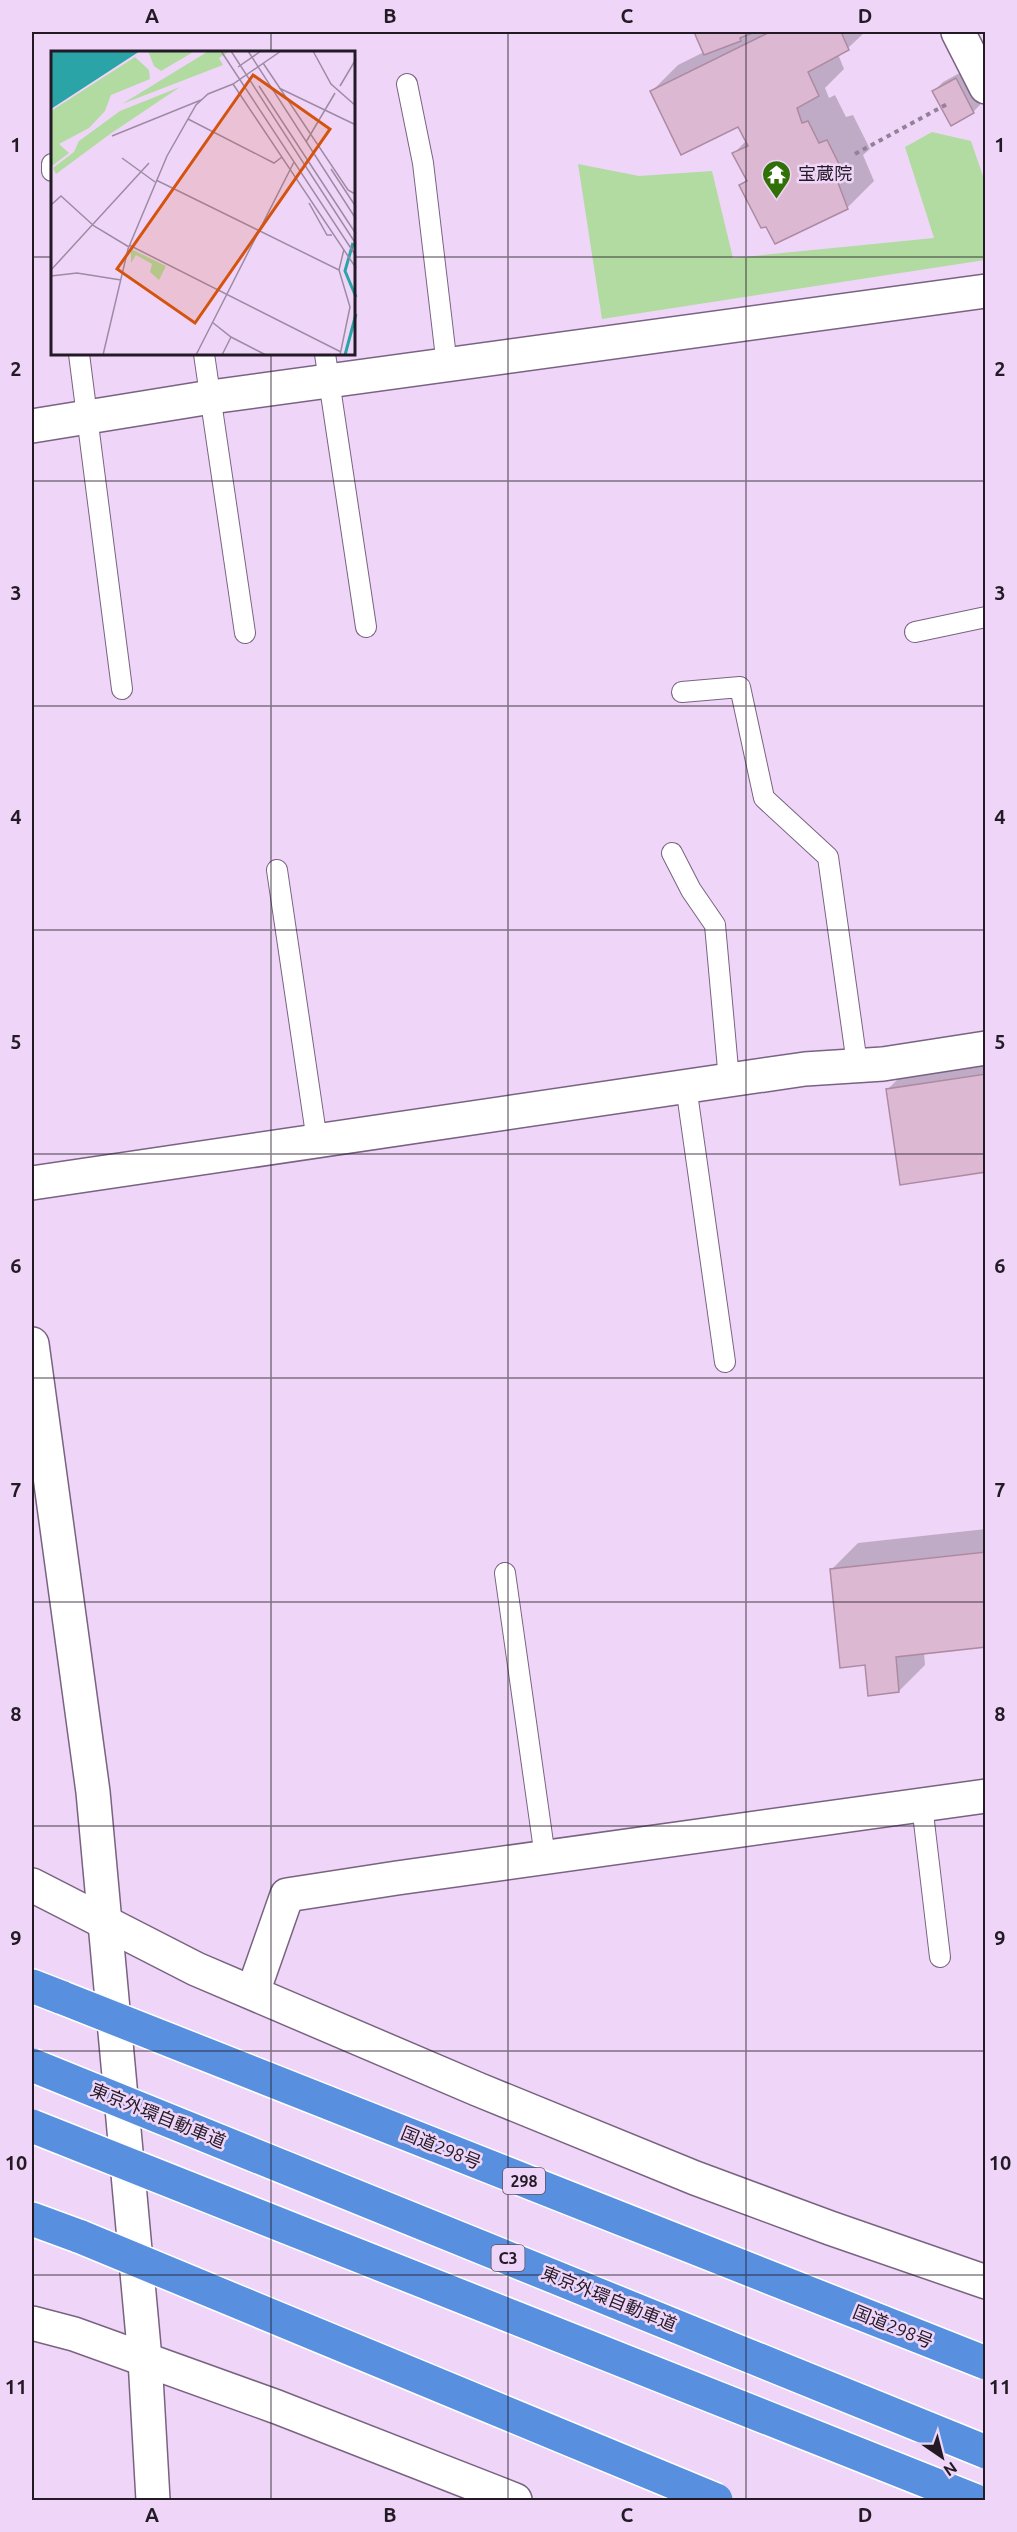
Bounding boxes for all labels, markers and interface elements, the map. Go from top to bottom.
text: A [145,4,159,27]
text: B [383,4,397,27]
text: C [621,4,634,27]
text: D [858,4,872,27]
inset map [51,51,356,356]
text: 1 [10,133,22,156]
text: 1 [994,133,1006,156]
temple icon: 宝蔵院 [761,158,793,200]
place label: 宝蔵院 [798,163,852,183]
text: 2 [10,357,22,380]
text: 2 [994,357,1006,380]
text: 3 [10,581,22,604]
text: 3 [994,581,1006,604]
text: 4 [10,805,22,828]
text: 4 [994,805,1006,828]
text: 5 [10,1030,22,1053]
text: 5 [994,1030,1006,1053]
text: 6 [10,1254,22,1277]
text: 6 [994,1254,1006,1277]
text: 7 [10,1478,22,1501]
text: 7 [994,1478,1006,1501]
text: 8 [10,1702,22,1725]
text: 8 [994,1702,1006,1725]
text: 9 [10,1926,22,1949]
text: 9 [994,1926,1006,1949]
street label: 東京外環自動車道 [88,2079,229,2151]
street label: 国道298号 [398,2122,484,2172]
text: 10 [5,2151,27,2174]
text: 10 [989,2151,1011,2174]
road number: 298 [503,2168,545,2194]
road number: C3 [492,2245,524,2271]
street label: 東京外環自動車道 [539,2262,680,2334]
street label: 国道298号 [850,2301,936,2351]
text: 11 [5,2375,27,2398]
text: 11 [989,2375,1011,2398]
north arrow [912,2427,972,2487]
text: N [941,2458,961,2480]
text: A [145,2503,159,2526]
text: B [383,2503,397,2526]
text: C [621,2503,634,2526]
text: D [858,2503,872,2526]

